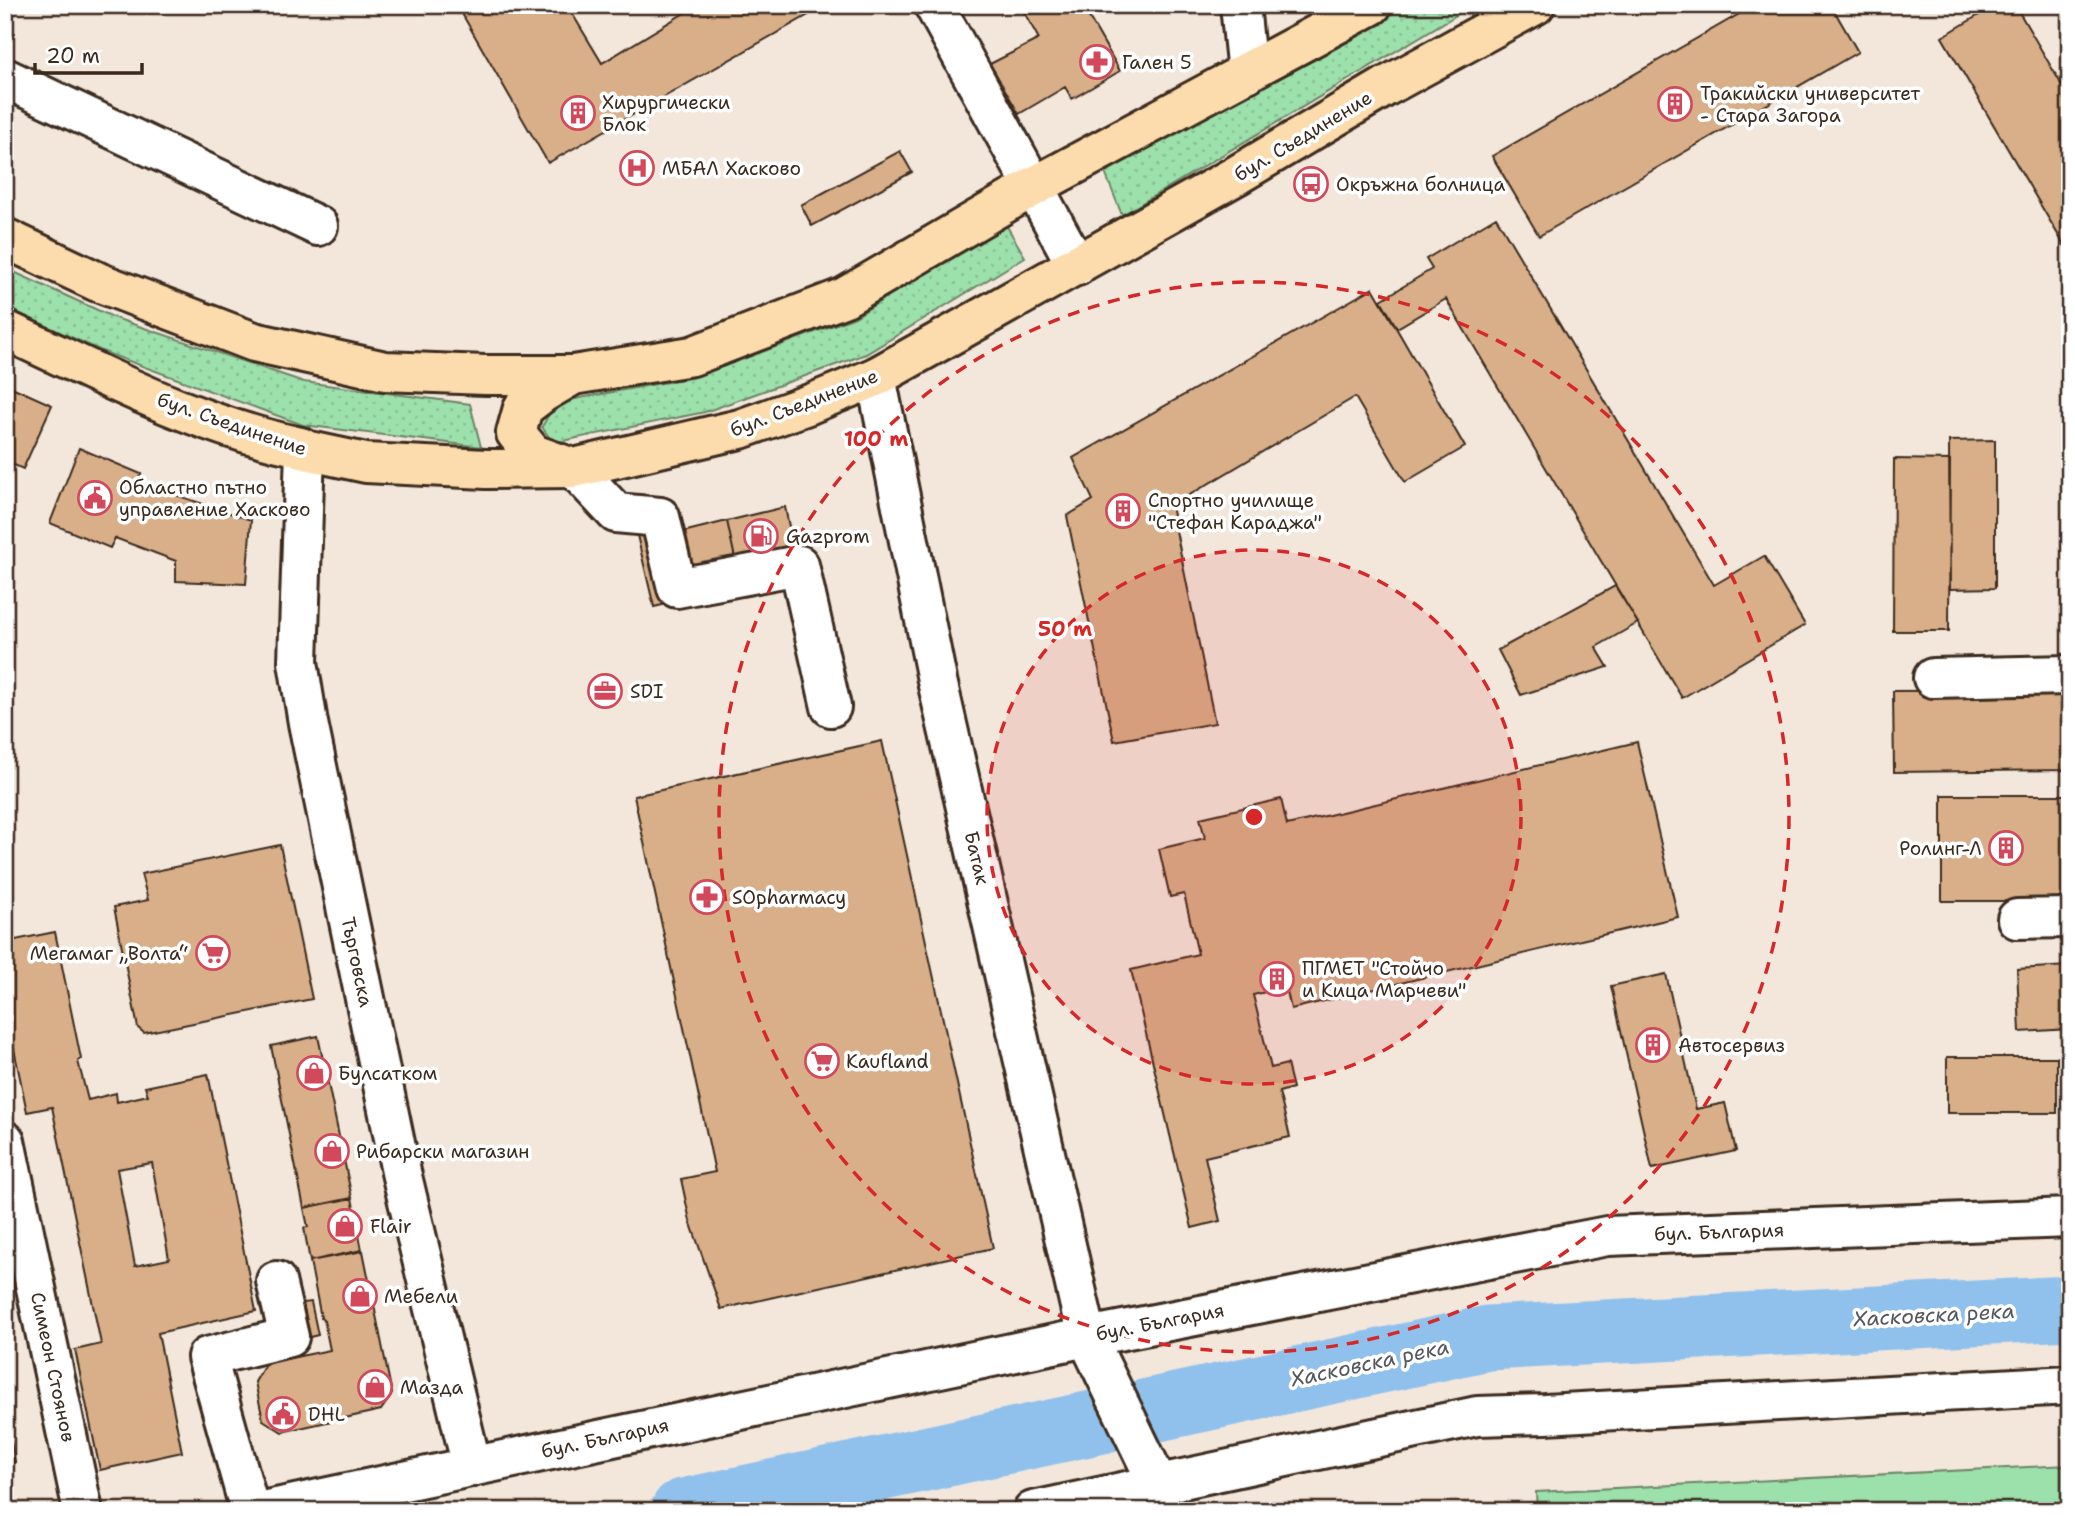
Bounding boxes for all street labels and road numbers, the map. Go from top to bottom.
street label: бул. Съединение [1229,85,1377,187]
street label: бул. Съединение [726,363,882,443]
street label: бул. Съединение [154,387,310,461]
street label: Батак [959,829,995,887]
street label: Търговска [335,915,379,1010]
street label: бул. България [1653,1217,1785,1247]
street label: Симеон Стоянов [25,1290,81,1444]
street label: бул. България [1094,1297,1226,1347]
street label: бул. България [539,1412,671,1464]

